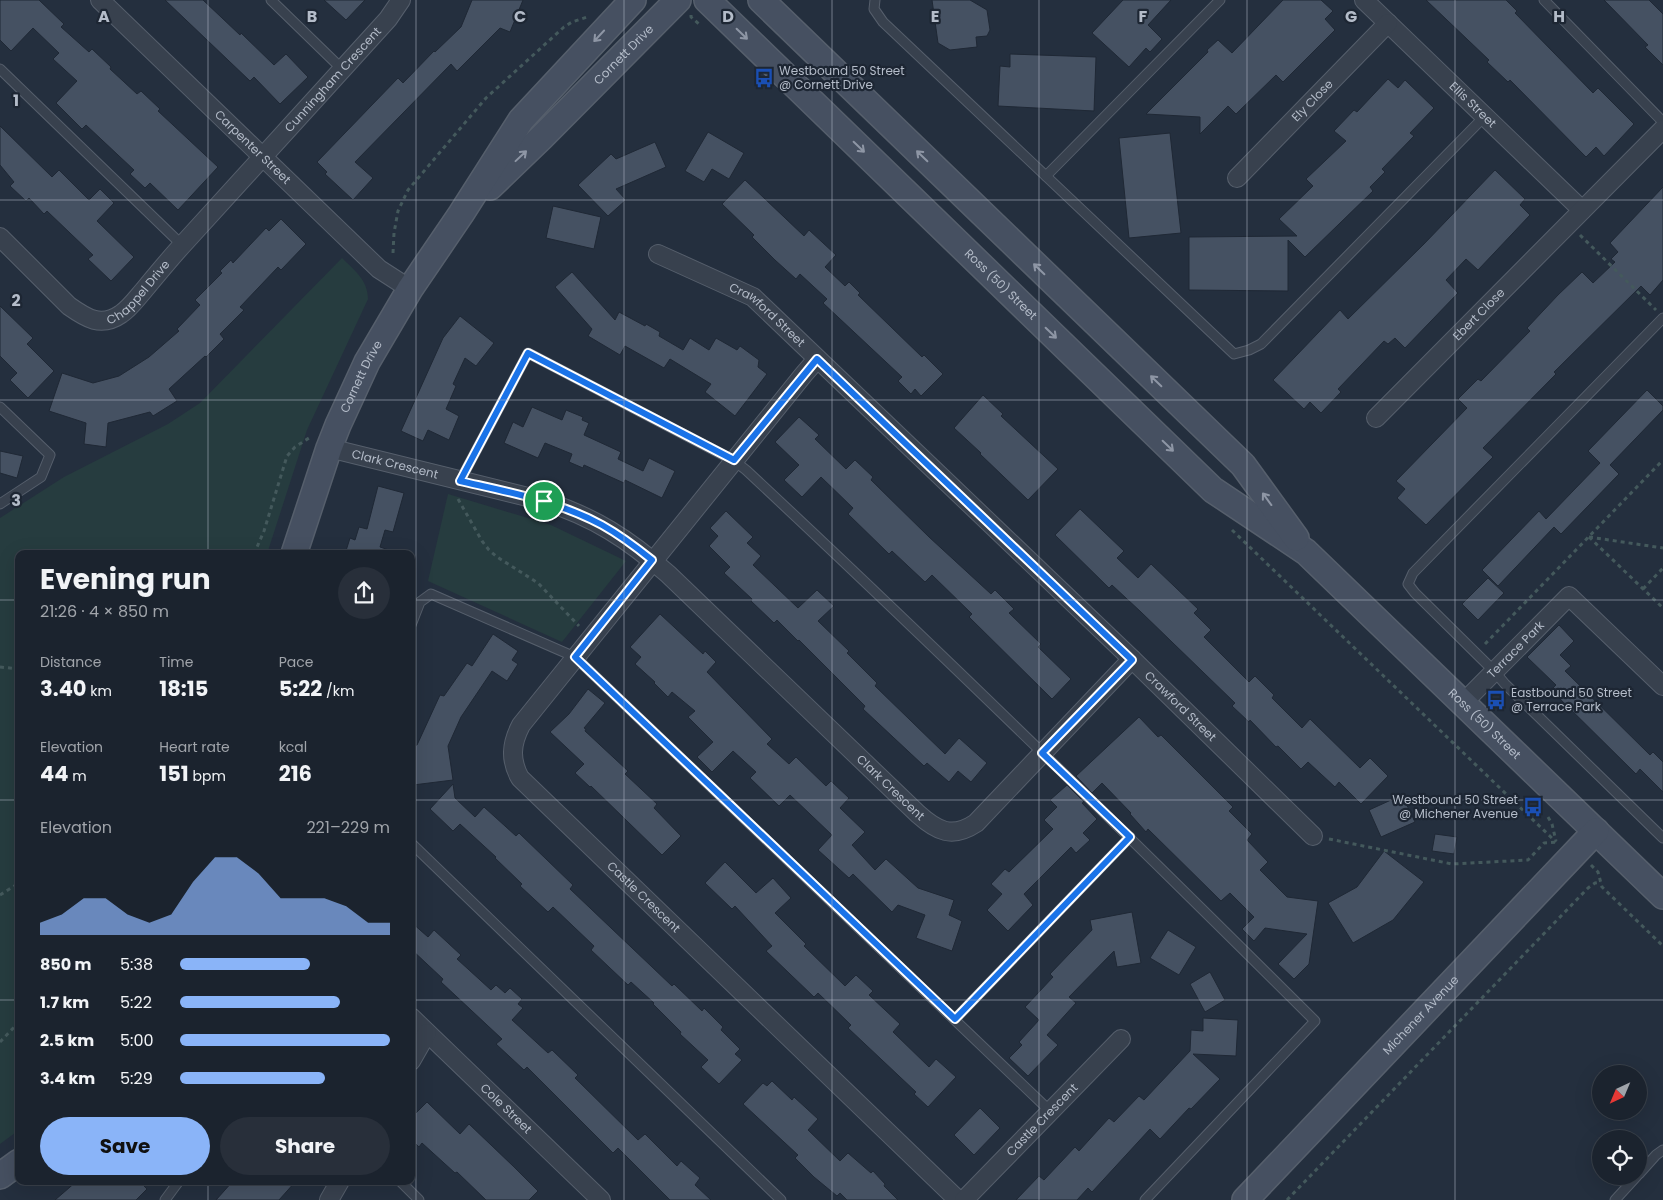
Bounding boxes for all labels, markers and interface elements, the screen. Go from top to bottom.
text: A [98,5,110,28]
text: B [307,5,317,28]
text: C [514,5,526,28]
text: D [722,5,734,28]
text: E [931,5,939,28]
text: F [1139,5,1148,28]
text: G [1345,5,1357,28]
text: H [1553,5,1565,28]
street label: Cornett Drive [590,21,657,88]
street label: Cunningham Crescent [280,23,385,136]
one-way arrow [736,28,749,40]
one-way arrow [593,29,605,42]
place label: Westbound 50 Street @ Cornett Drive [779,62,905,93]
bus stop icon: Westbound 50 Street @ Cornett Drive [753,67,775,89]
street label: Ely Close [1288,75,1336,125]
street label: Ellis Street [1446,78,1500,131]
text: 1 [13,89,19,112]
street label: Carpenter Street [211,106,295,188]
one-way arrow [853,141,865,153]
one-way arrow [916,150,928,162]
one-way arrow [515,151,527,163]
street label: Ross (50) Street [961,245,1041,323]
street label: Chappel Drive [104,256,173,328]
one-way arrow [1033,263,1045,275]
street label: Crawford Street [727,278,809,350]
street label: Ebert Close [1449,284,1508,344]
text: 2 [11,289,21,312]
one-way arrow [1045,327,1058,339]
street label: Cornett Drive [336,337,386,415]
one-way arrow [1149,375,1162,387]
one-way arrow [1162,440,1174,452]
street label: Clark Crescent [350,445,440,483]
pin [523,480,565,522]
icon: arrive [530,487,558,515]
text: 3 [11,489,21,512]
one-way arrow [1262,492,1272,506]
text: Evening run [40,560,211,599]
button: share [338,567,390,619]
text: 21:26 · 4 × 850 m [40,600,169,623]
street label: Terrace Park [1483,616,1548,682]
text: Distance [40,652,101,672]
text: Time [159,652,193,672]
text: Pace [279,652,313,672]
street label: Crawford Street [1141,667,1220,745]
text: 3.40 [40,674,87,703]
text: 18:15 [159,674,208,703]
text: 5:22 [279,674,322,703]
text: km [87,681,112,701]
text: /km [322,681,354,701]
street label: Ross (50) Street [1445,684,1525,763]
place label: Eastbound 50 Street @ Terrace Park [1511,684,1632,715]
bus stop icon: Eastbound 50 Street @ Terrace Park [1485,689,1507,711]
text: Elevation [40,737,103,757]
text: Heart rate [159,737,230,757]
text: kcal [279,737,307,757]
street label: Clark Crescent [853,751,929,824]
text: 44 [40,759,68,788]
text: 151 [159,759,189,788]
text: 216 [279,759,312,788]
text: m [68,766,87,786]
text: bpm [189,766,226,786]
place label: Westbound 50 Street @ Michener Avenue [1392,791,1518,822]
bus stop icon: Westbound 50 Street @ Michener Avenue [1522,796,1544,818]
text: Elevation [40,816,112,839]
text: 221–229 m [306,816,390,839]
street label: Castle Crescent [604,857,684,936]
text: 850 m [40,953,92,976]
text: 5:38 [120,953,153,976]
street label: Michener Avenue [1378,971,1462,1058]
text: 1.7 km [40,991,89,1014]
text: 5:22 [120,991,152,1014]
text: 2.5 km [40,1029,94,1052]
text: 5:00 [120,1029,154,1052]
north arrow [1592,1065,1648,1120]
map controls [1592,1065,1647,1185]
text: 3.4 km [40,1067,95,1090]
text: 5:29 [120,1067,153,1090]
street label: Cole Street [477,1079,536,1137]
street label: Castle Crescent [1002,1079,1081,1160]
button: Save [40,1117,210,1175]
button: Share [220,1117,390,1175]
button: locate [1592,1130,1647,1185]

